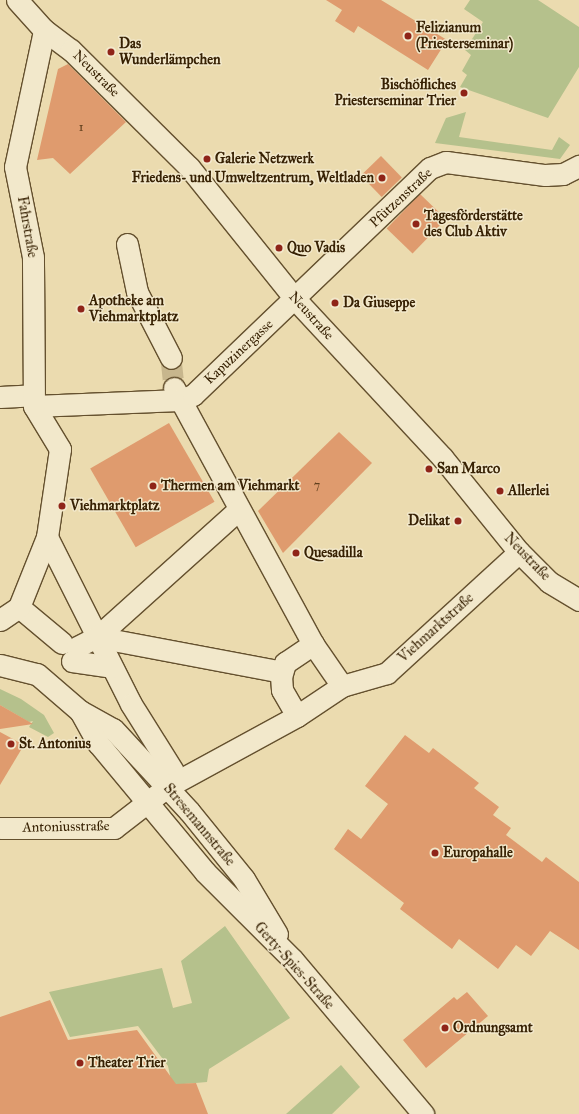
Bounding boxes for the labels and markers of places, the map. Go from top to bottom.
place label: Felizianum (Priesterseminar) [416,20,513,52]
marker: Felizianum (Priesterseminar) [403,31,413,41]
place label: Das Wunderlämpchen [119,36,221,68]
marker: Das Wunderlämpchen [106,47,116,57]
place label: Bischöfliches Priesterseminar Trier [334,77,456,110]
marker: Bischöfliches Priesterseminar Trier [459,88,469,98]
place label: Galerie Netzwerk [215,151,314,167]
marker: Galerie Netzwerk [202,154,212,164]
place label: Friedens- und Umweltzentrum, Weltladen [132,170,374,186]
marker: Friedens- und Umweltzentrum, Weltladen [377,173,387,183]
place label: Tagesförderstätte des Club Aktiv [424,208,523,240]
marker: Tagesförderstätte des Club Aktiv [411,219,421,229]
place label: Quo Vadis [287,240,345,256]
marker: Quo Vadis [274,243,284,253]
place label: Apotheke am Viehmarktplatz [89,293,178,326]
place label: Da Giuseppe [343,295,415,311]
marker: Da Giuseppe [330,298,340,308]
marker: Apotheke am Viehmarktplatz [76,304,86,314]
place label: San Marco [437,461,500,477]
marker: San Marco [424,464,434,474]
place label: Thermen am Viehmarkt [161,478,300,494]
marker: Thermen am Viehmarkt [148,481,158,491]
place label: Allerlei [508,483,549,499]
marker: Allerlei [495,486,505,496]
place label: Viehmarktplatz [70,498,159,514]
marker: Viehmarktplatz [57,501,67,511]
place label: Delikat [408,513,450,529]
marker: Delikat [453,516,463,526]
place label: Quesadilla [304,545,363,561]
marker: Quesadilla [291,548,301,558]
place label: St. Antonius [19,736,91,752]
marker: St. Antonius [6,739,16,749]
place label: Europahalle [443,845,513,861]
marker: Europahalle [430,848,440,858]
place label: Ordnungsamt [453,1020,533,1036]
marker: Ordnungsamt [440,1023,450,1033]
place label: Theater Trier [88,1055,166,1071]
marker: Theater Trier [75,1058,85,1068]

